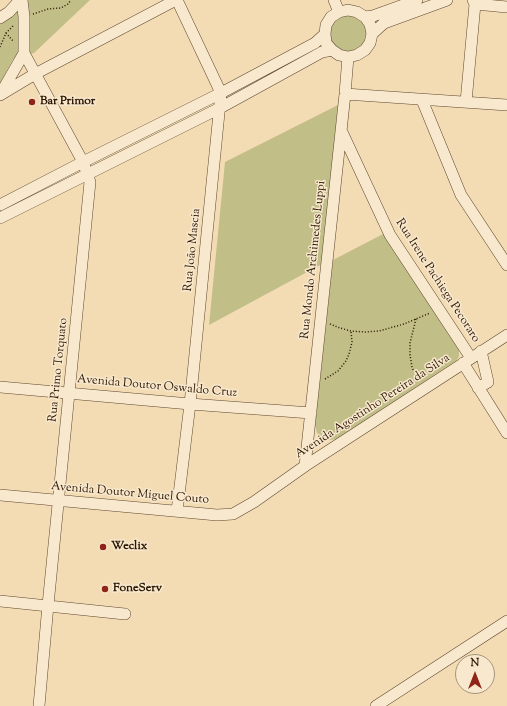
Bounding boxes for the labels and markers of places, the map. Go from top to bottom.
place label: Bar Primor [40,95,95,109]
marker: Bar Primor [27,97,37,107]
place label: Weclix [111,540,147,554]
marker: Weclix [98,542,108,552]
place label: FoneServ [113,582,162,596]
marker: FoneServ [100,584,110,594]

